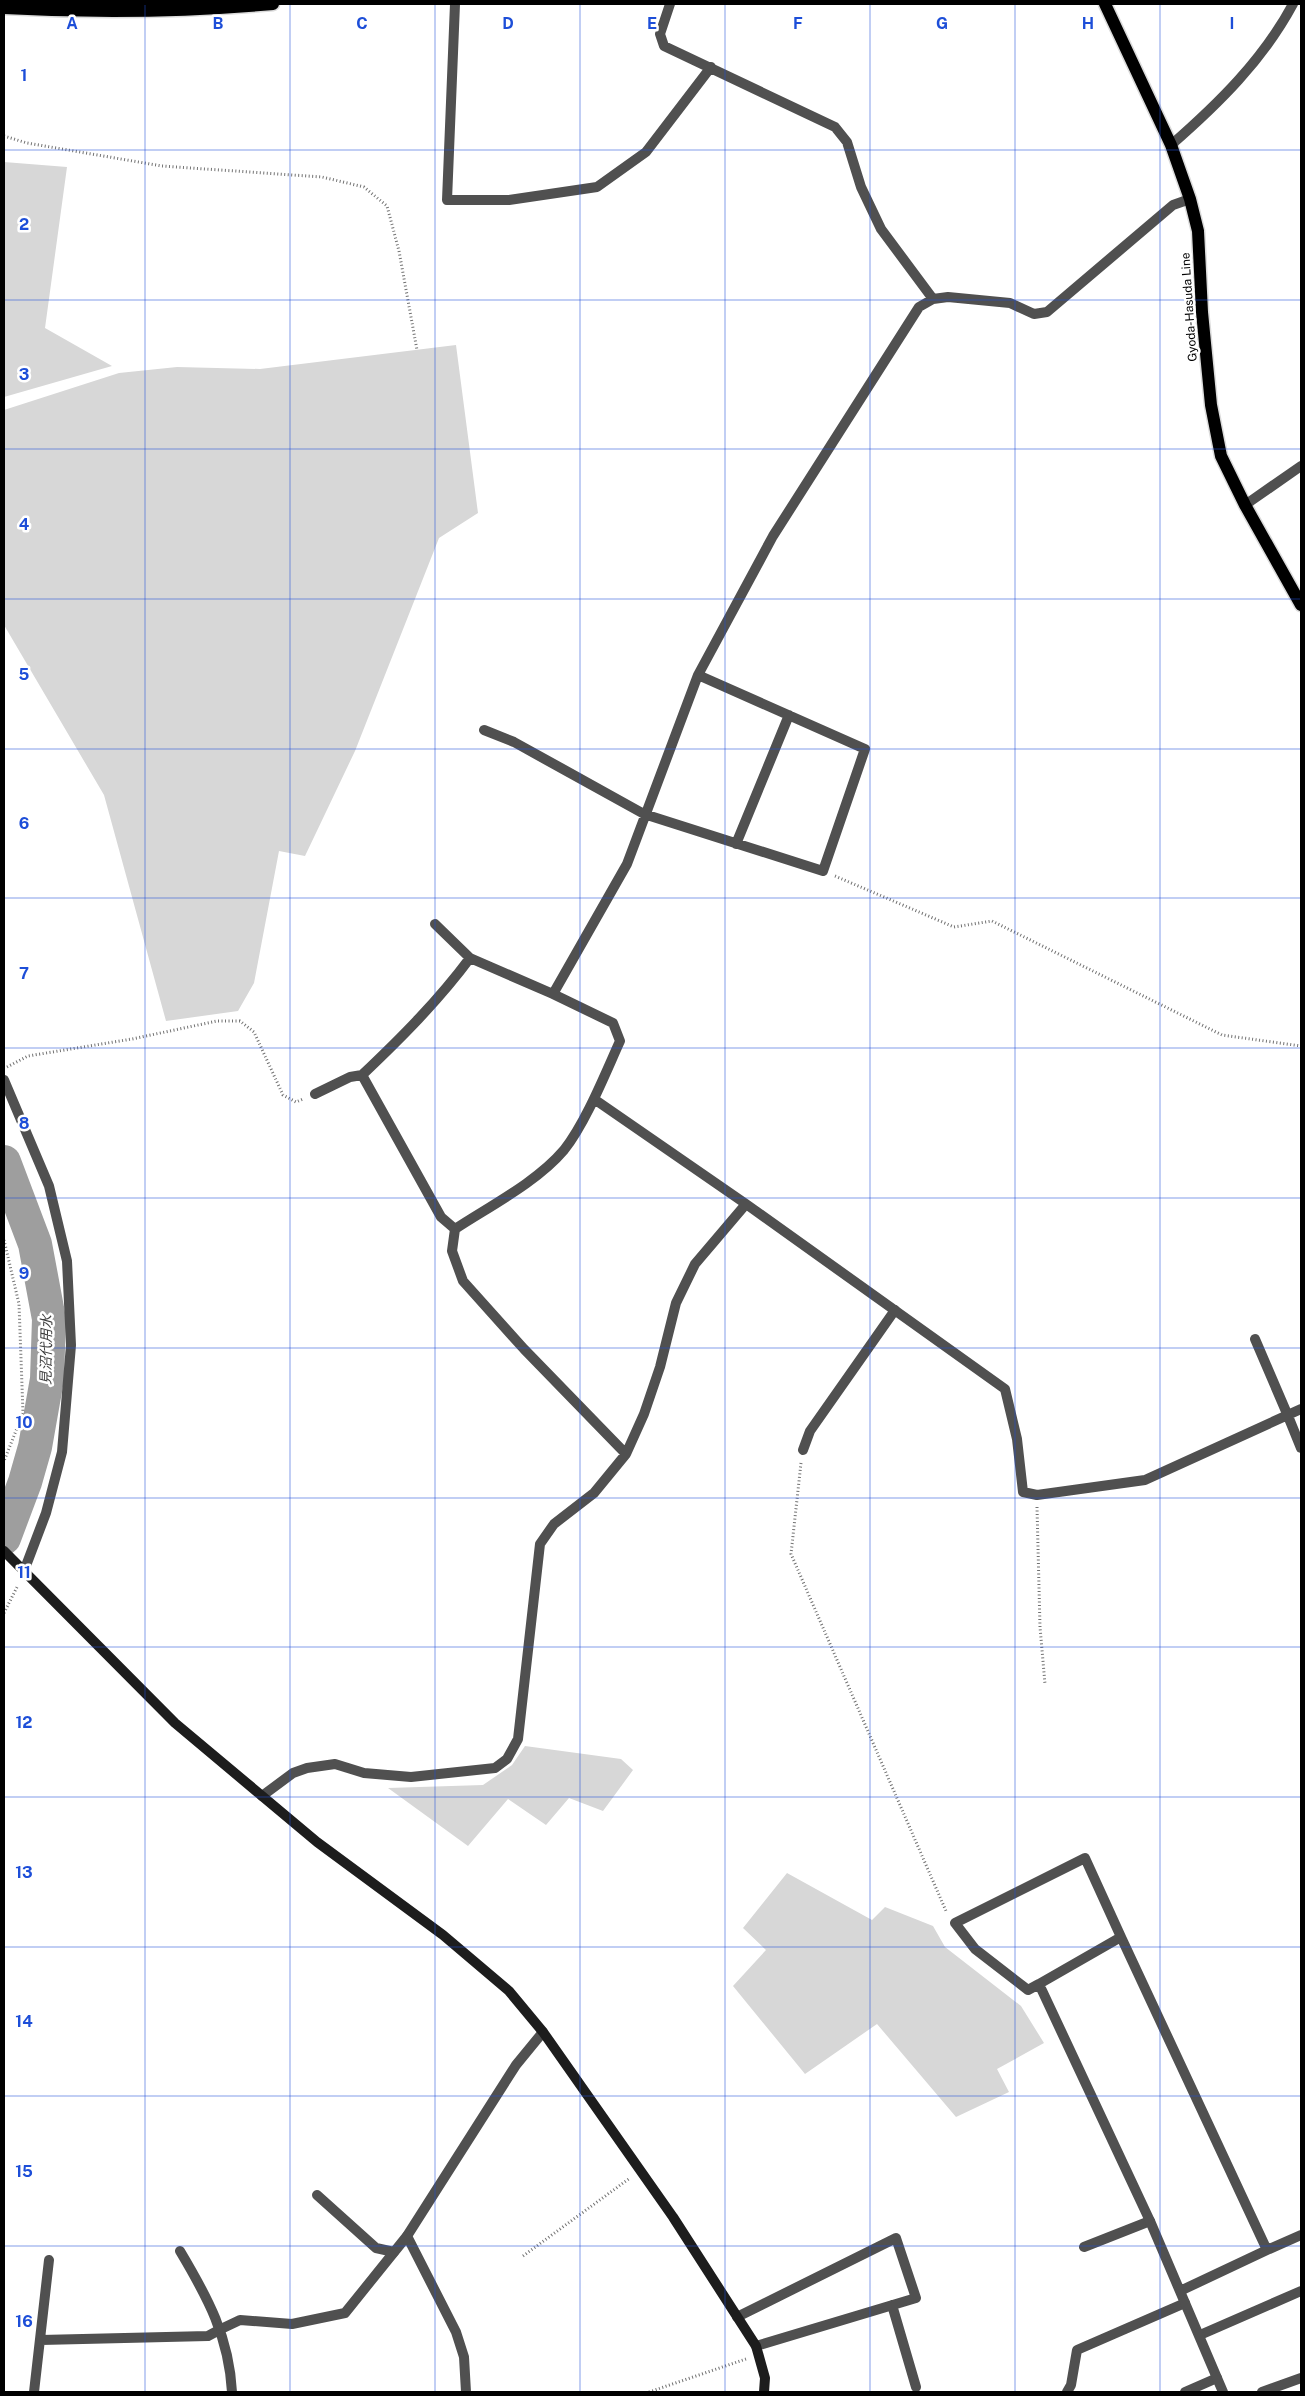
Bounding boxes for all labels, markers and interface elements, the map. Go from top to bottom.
text: A [66,14,78,33]
text: B [213,14,224,33]
text: C [356,14,368,33]
text: D [502,14,514,33]
text: E [647,14,657,33]
text: F [793,14,803,33]
text: G [936,14,948,33]
text: H [1082,14,1094,33]
text: I [1230,14,1234,33]
text: 1 [21,66,27,85]
text: 2 [19,215,29,234]
street label: Gyoda-Hasuda Line [1178,252,1200,362]
text: 3 [19,365,29,384]
text: 4 [19,515,30,534]
text: 5 [19,665,30,684]
text: 6 [19,814,29,833]
text: 7 [19,964,29,983]
text: 8 [19,1114,30,1133]
text: 9 [19,1264,29,1283]
water label: 見沼代用水 [37,1313,55,1385]
text: 10 [15,1413,33,1432]
text: 11 [17,1563,31,1582]
text: 12 [15,1713,33,1732]
text: 13 [15,1863,33,1882]
text: 14 [15,2012,33,2031]
text: 15 [15,2162,33,2181]
text: 16 [15,2312,33,2331]

